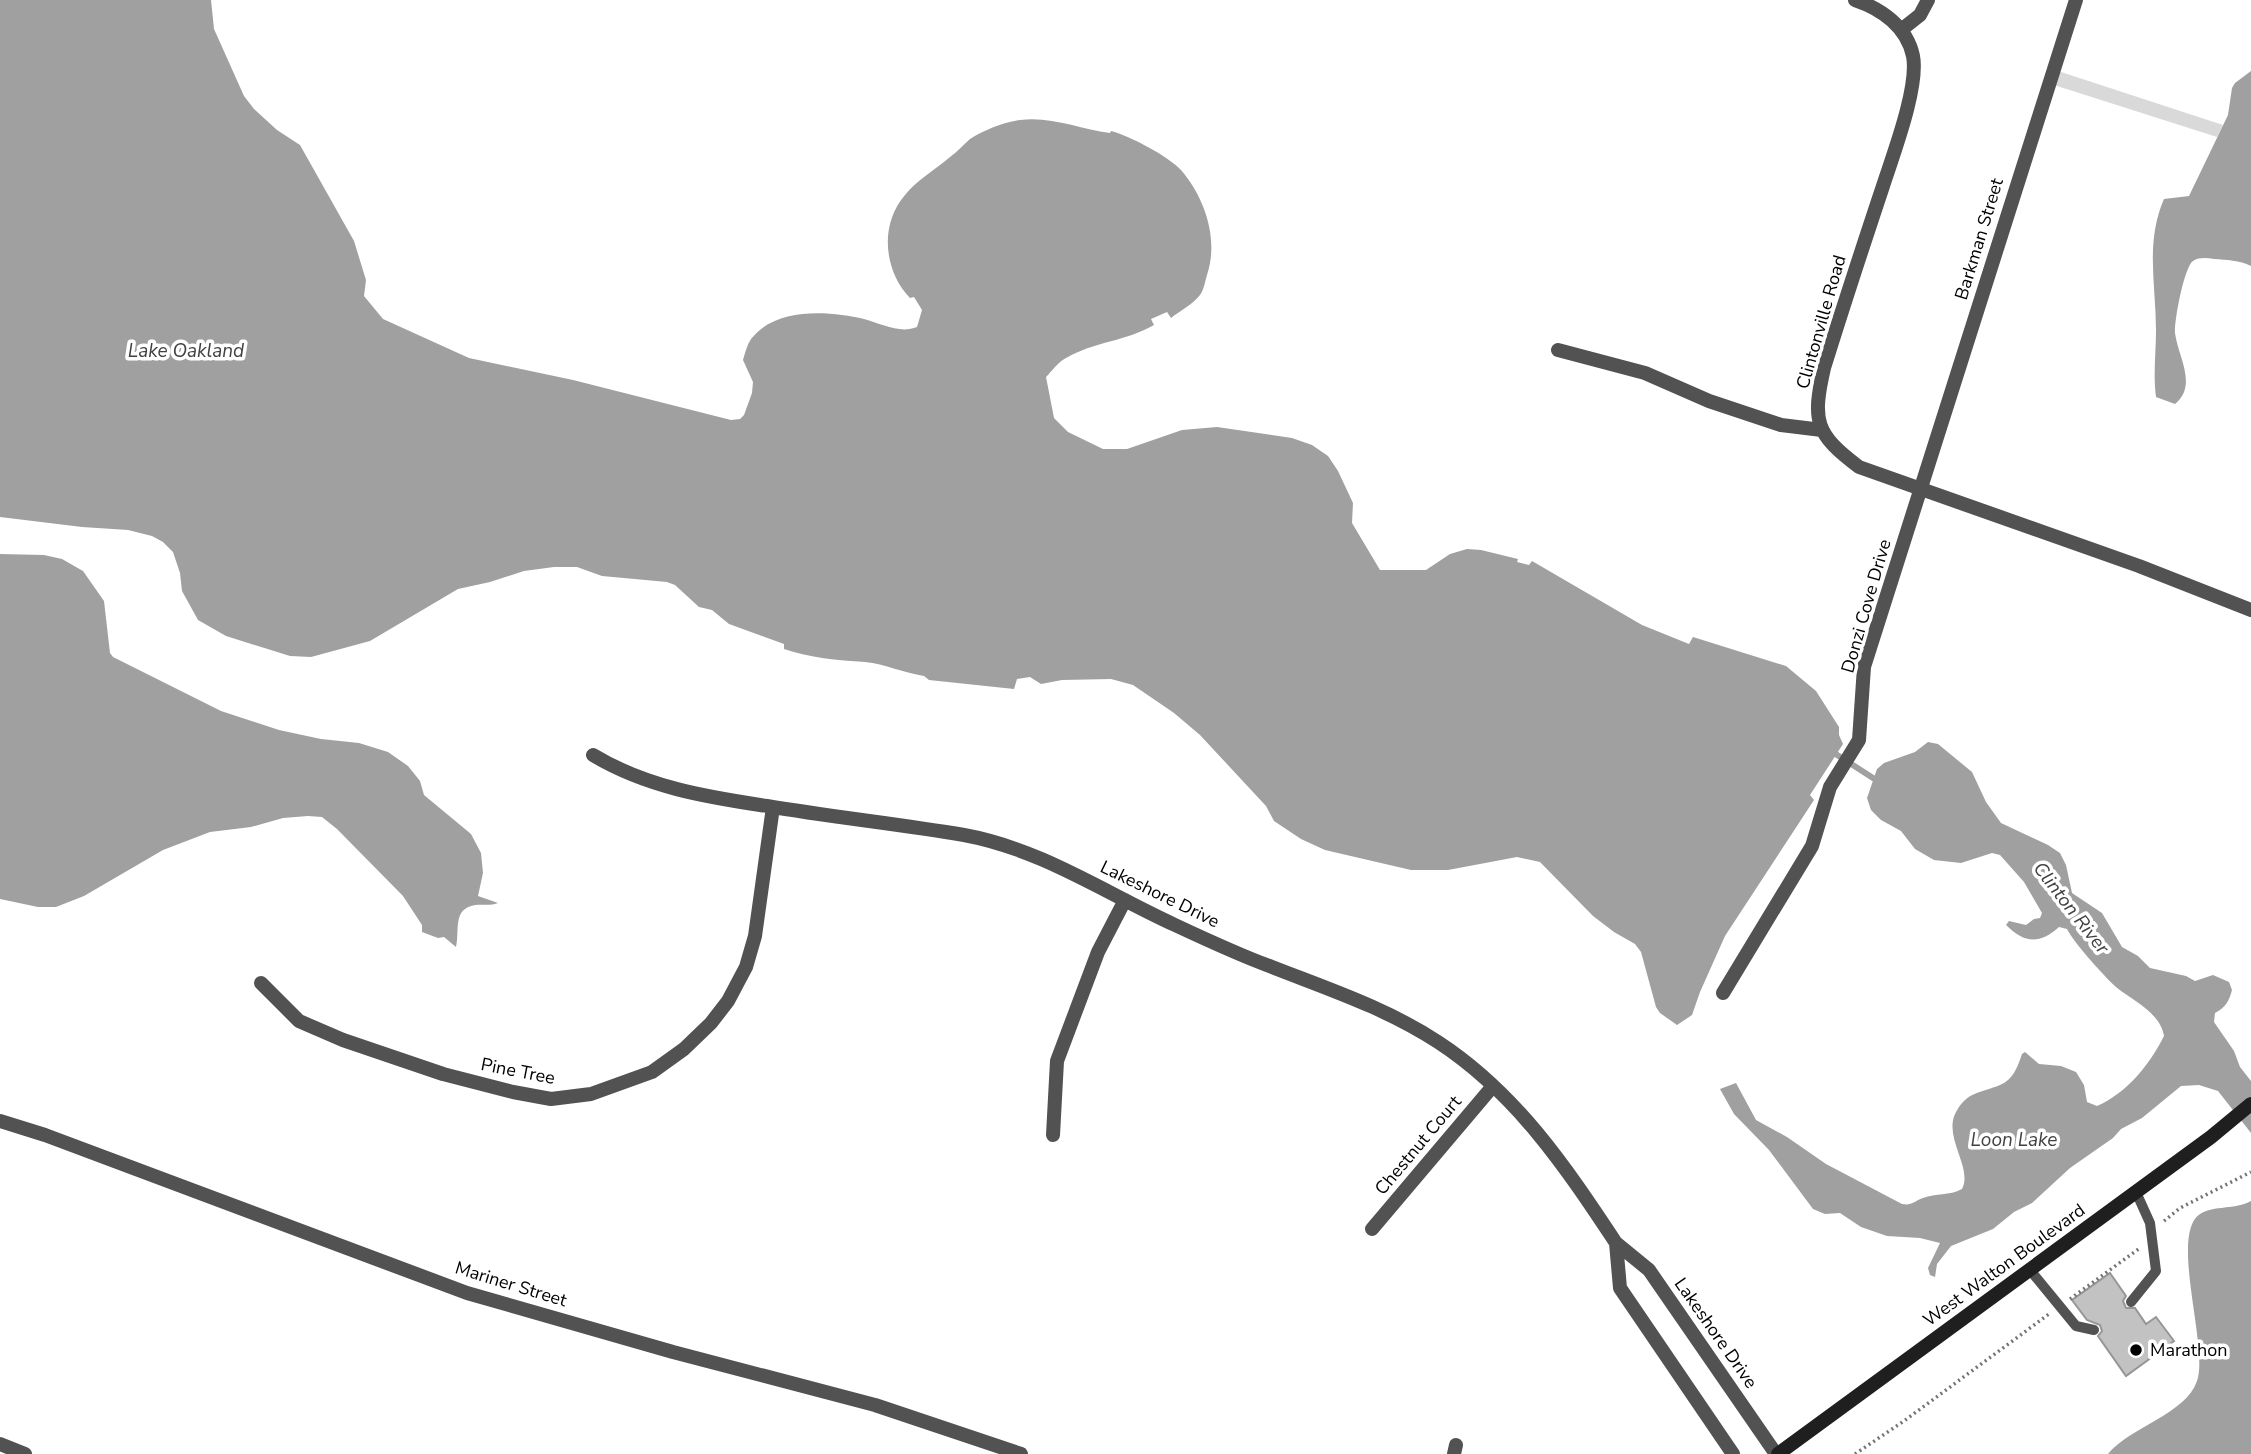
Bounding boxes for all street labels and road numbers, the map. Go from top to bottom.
street label: Barkman Street [1949,175,2009,303]
street label: Clintonville Road [1790,252,1852,392]
street label: Donzi Cove Drive [1835,536,1897,676]
street label: Lakeshore Drive [1096,855,1224,933]
street label: Pine Tree [479,1052,557,1090]
street label: Chestnut Court [1369,1090,1467,1200]
street label: West Walton Boulevard [1918,1198,2090,1332]
street label: Mariner Street [452,1256,570,1313]
street label: Lakeshore Drive [1669,1273,1763,1393]

